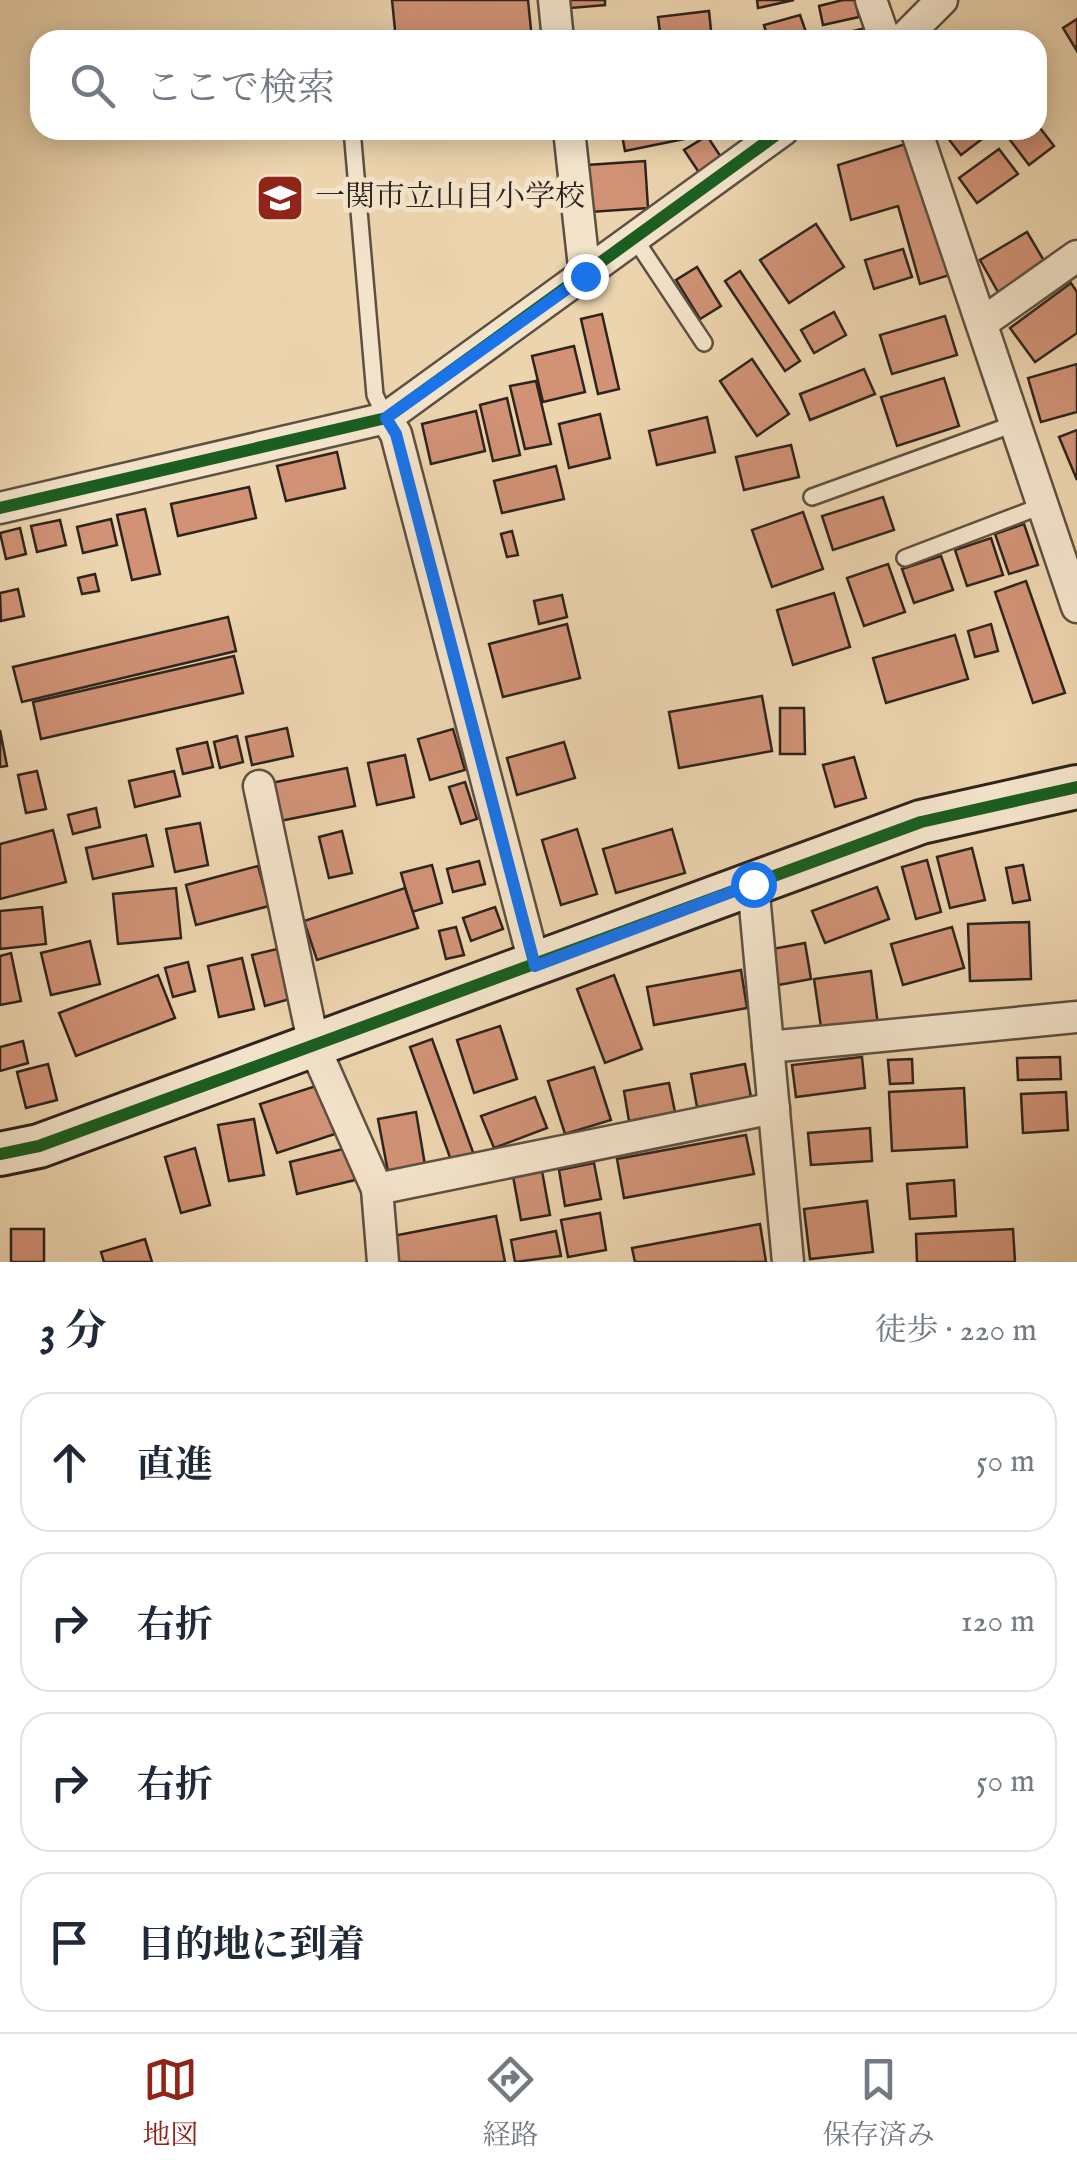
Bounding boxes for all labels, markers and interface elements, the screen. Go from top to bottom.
search box [30,30,1047,140]
icon: search [65,58,120,113]
text: ここで検索 [145,66,335,114]
school or university icon: 一関市立山目小学校 [254,172,306,224]
place label: 一関市立山目小学校 [315,179,585,217]
route end [563,254,609,300]
route start [731,862,777,908]
text: 3 分 [40,1306,107,1359]
text: 徒歩 · 220 m [875,1311,1037,1352]
icon: ahead [42,1435,97,1490]
text: 50 m [976,1442,1035,1483]
text: 直進 [137,1443,213,1491]
icon: right [42,1595,97,1650]
text: 120 m [961,1602,1035,1643]
text: 右折 [137,1603,213,1651]
icon: right [42,1755,97,1810]
text: 50 m [976,1762,1035,1803]
text: 右折 [137,1763,213,1811]
icon: arrive [42,1915,97,1970]
text: 目的地に到着 [137,1923,365,1971]
tab: 地図 [142,2052,198,2154]
tab: 経路 [482,2052,539,2154]
tab: 保存済み [823,2052,935,2154]

